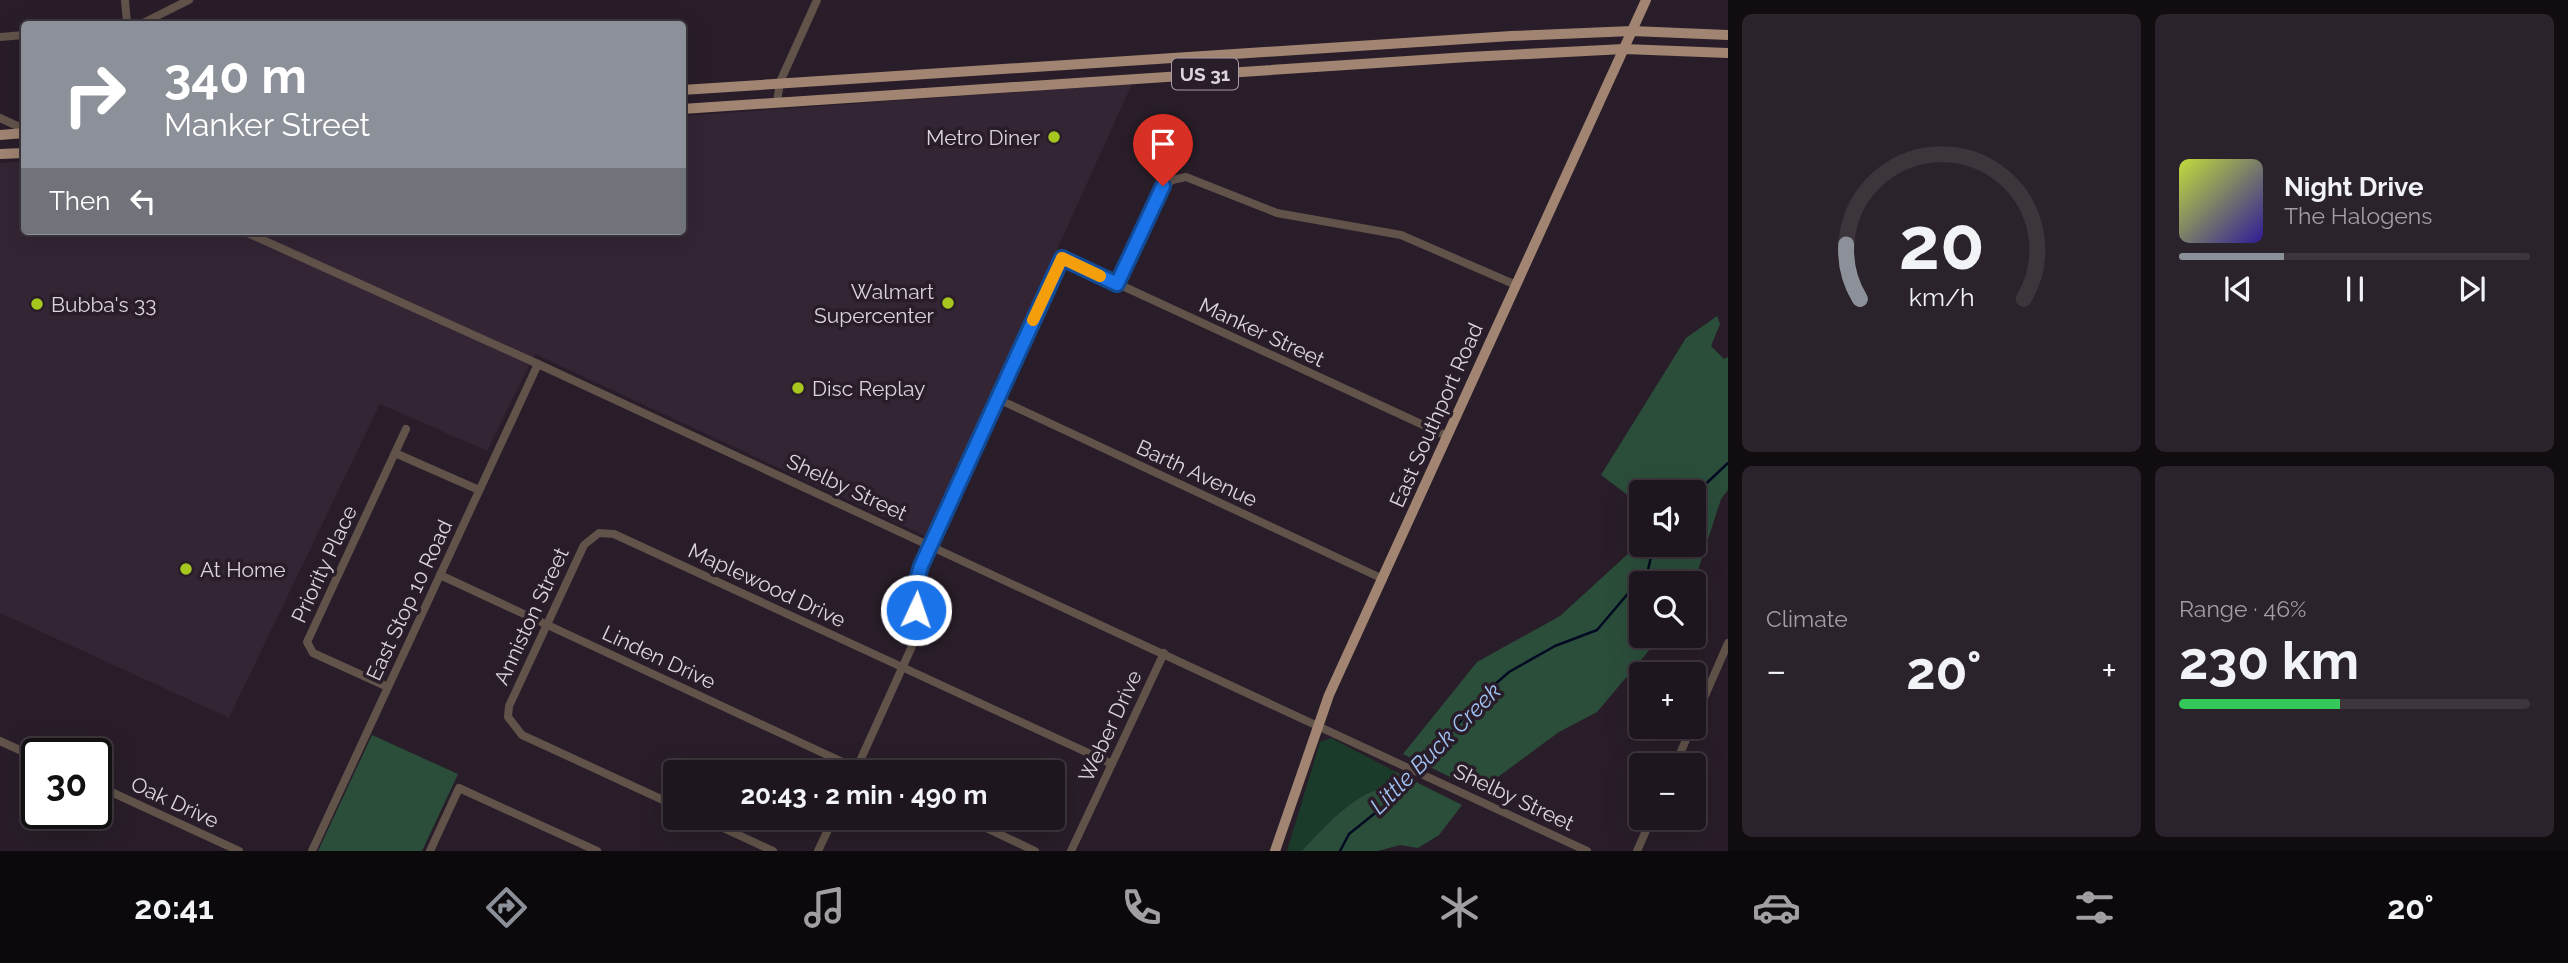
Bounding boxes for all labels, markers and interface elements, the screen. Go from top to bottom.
text: 340 m [164,47,307,104]
icon: right [49,49,140,140]
road number: US 31 [1172,58,1238,90]
text: Manker Street [164,106,370,143]
pin [1133,114,1193,186]
place label: Metro Diner [926,125,1041,150]
icon: arrive [1144,125,1182,163]
marker: Metro Diner [1046,129,1062,145]
text: Night Drive [2284,172,2423,202]
icon: left [124,182,162,220]
text: Then [49,186,110,216]
text: 20 [1899,202,1984,287]
text: The Halogens [2284,202,2432,229]
icon: previous [2219,270,2257,308]
icon: pause [2336,270,2374,308]
icon: next [2453,270,2491,308]
place label: Walmart Supercenter [814,279,935,328]
text: km/h [1909,282,1974,312]
place label: Bubba's 33 [51,292,156,317]
street label: Manker Street [1195,292,1329,372]
marker: Walmart Supercenter [940,295,956,311]
marker: Bubba's 33 [29,296,45,312]
street label: East Southport Road [1384,319,1488,511]
place label: Disc Replay [812,376,925,401]
marker: Disc Replay [790,380,806,396]
street label: Barth Avenue [1133,434,1261,512]
street label: Shelby Street [783,448,911,526]
map controls [1629,480,1706,830]
button: sound [1629,480,1706,557]
street label: Priority Place [286,501,362,627]
street label: East Stop 10 Road [361,516,457,684]
street label: Maplewood Drive [684,538,850,632]
street label: Anniston Street [488,543,574,689]
place label: At Home [200,557,286,582]
marker: At Home [178,561,194,577]
button: search [1629,571,1706,648]
position arrow [879,573,953,647]
text: Range · 46% [2179,595,2306,622]
text: Climate [1766,605,1848,632]
street label: Linden Drive [598,620,720,694]
text: 230 km [2179,630,2359,691]
text: 20° [1906,640,1982,701]
text: − [1766,648,1786,693]
text: + [2101,648,2117,693]
button: + [1629,662,1706,739]
street label: Weber Drive [1073,666,1147,786]
water label: Little Buck Creek [1364,677,1506,819]
speed limit sign: 30 [21,738,112,829]
button: − [1629,753,1706,830]
street label: Shelby Street [1450,758,1578,836]
street label: Oak Drive [127,771,223,833]
text: 20:43 · 2 min · 490 m [740,780,988,810]
icon: directions [482,883,531,932]
icon: music [800,883,849,932]
icon: phone [1117,883,1166,932]
icon: climate [1435,883,1484,932]
icon: car [1752,883,1801,932]
icon: filters [2070,883,2119,932]
text: 20:41 [134,889,214,926]
text: 20° [2387,889,2434,926]

